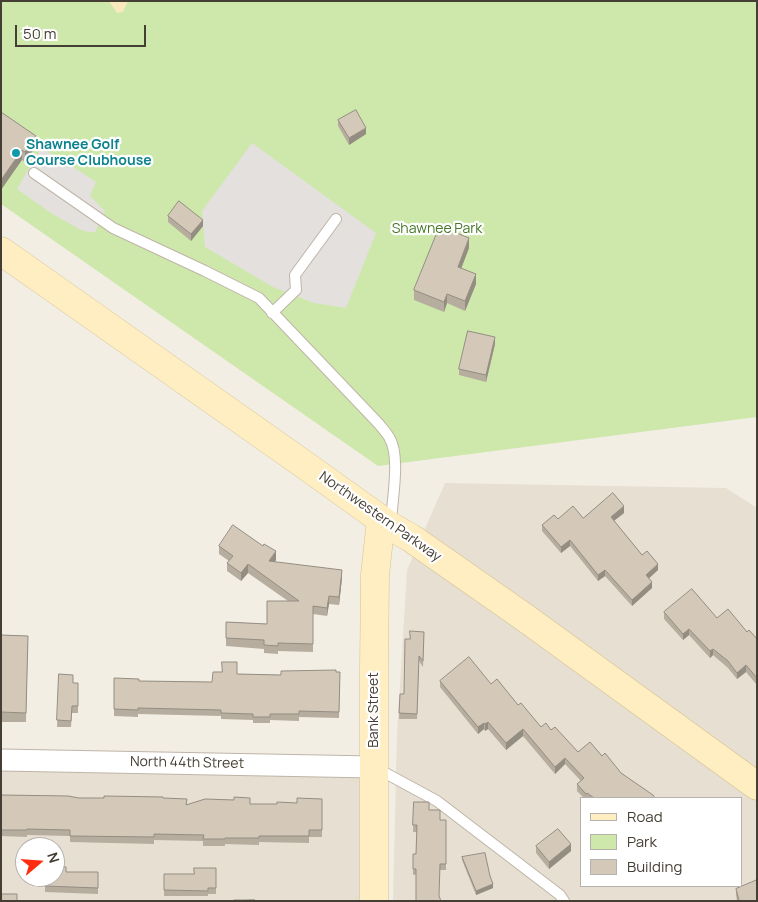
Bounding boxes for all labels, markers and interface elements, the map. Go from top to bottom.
scale bar [18,15,149,47]
text: 50 m [23,23,57,44]
place label: Shawnee Golf Course Clubhouse [26,137,152,170]
marker: Shawnee Golf Course Clubhouse [10,147,22,159]
park label: Shawnee Park [392,221,482,237]
street label: Northwestern Parkway [316,468,444,566]
street label: Bank Street [366,672,382,748]
street label: North 44th Street [130,754,244,772]
legend [580,797,743,887]
text: Road [627,806,663,827]
text: Park [627,831,657,852]
north arrow [15,837,65,887]
text: N [43,850,64,865]
text: Building [627,856,682,877]

